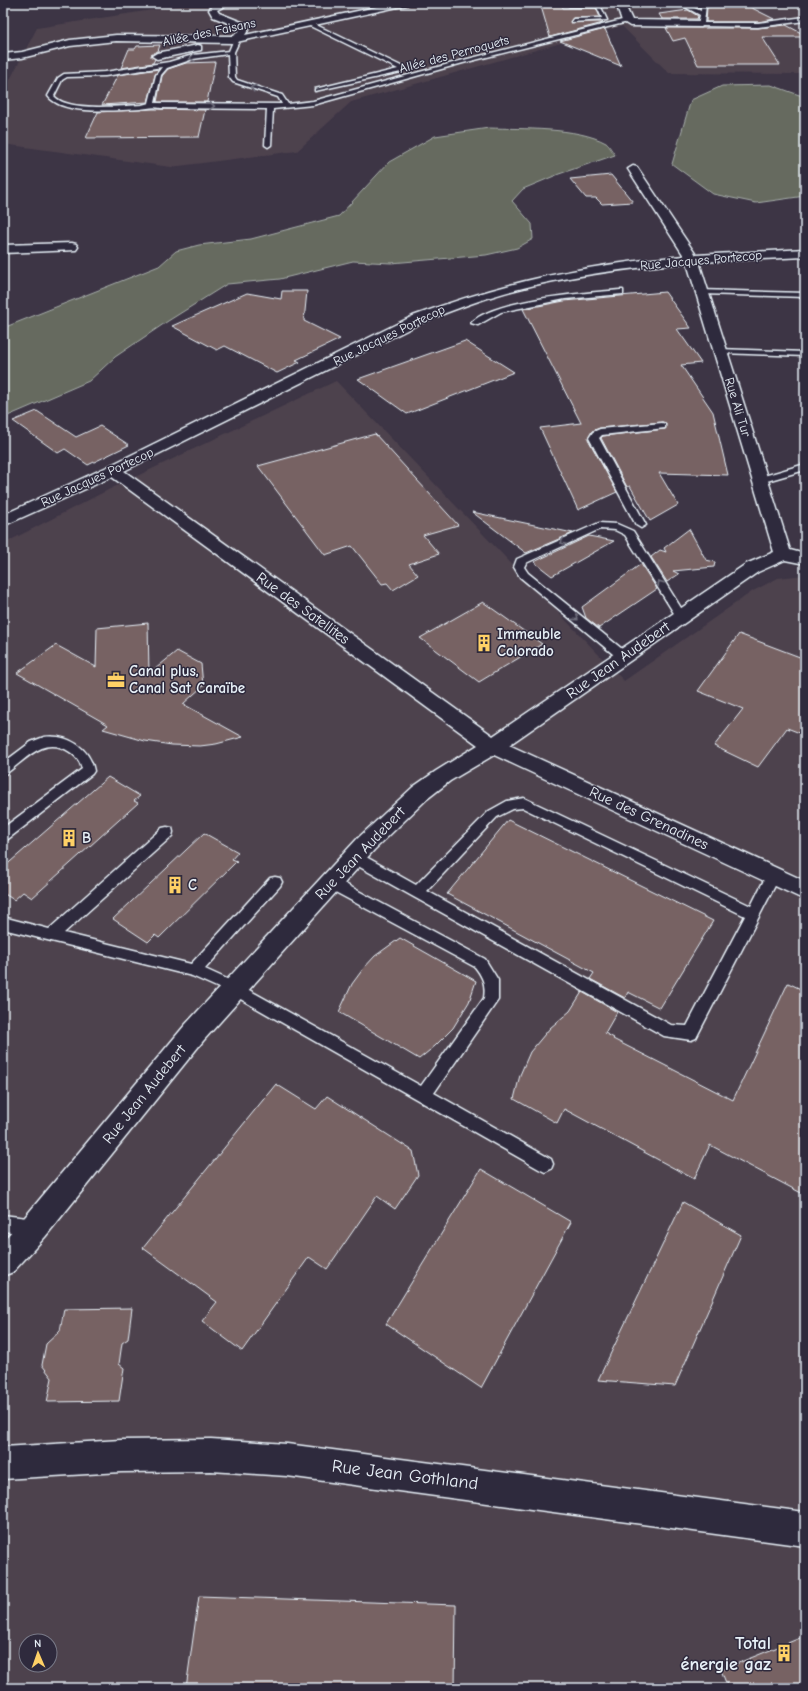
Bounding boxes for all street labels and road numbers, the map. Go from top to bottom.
street label: Allée des Faisans [161,15,257,49]
street label: Allée des Perroquets [397,32,511,76]
street label: Rue Jacques Portecop [639,247,763,273]
street label: Rue Jacques Portecop [331,301,447,369]
street label: Rue Ali Tur [722,375,754,439]
street label: Rue Jacques Portecop [38,444,156,510]
street label: Rue des Satellites [253,568,353,648]
street label: Rue Jean Audebert [563,617,674,702]
street label: Rue des Grenadines [587,783,711,853]
street label: Rue Jean Audebert [311,802,409,903]
street label: Rue Jean Audebert [99,1040,190,1147]
street label: Rue Jean Gothland [331,1456,479,1494]

